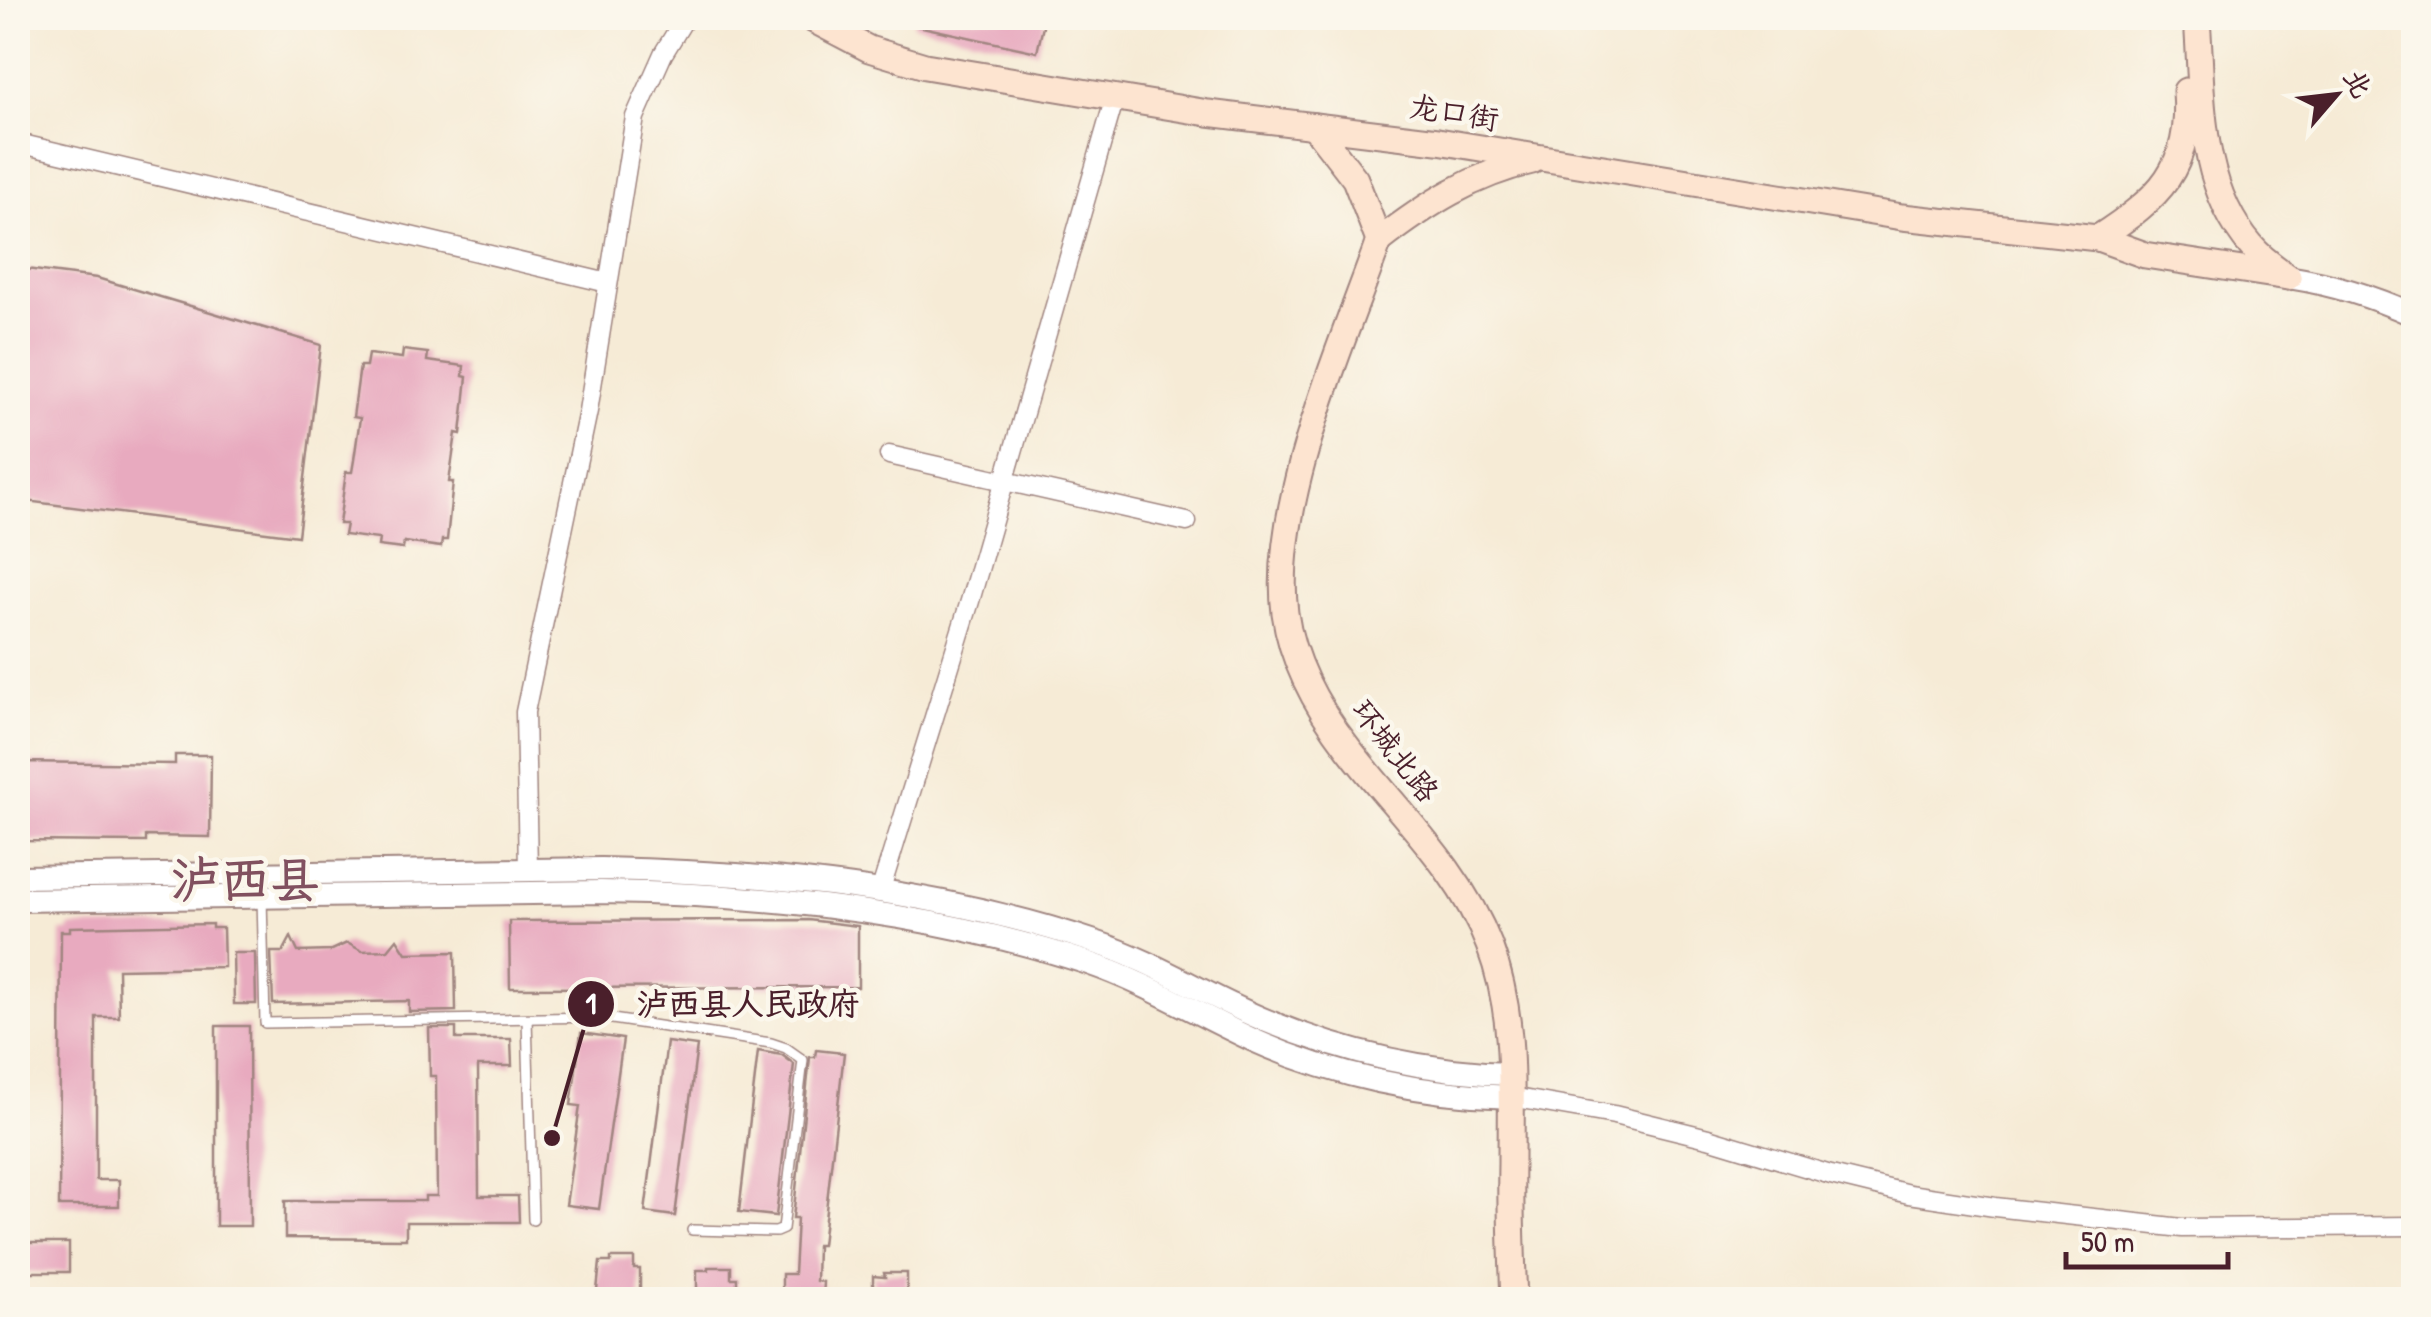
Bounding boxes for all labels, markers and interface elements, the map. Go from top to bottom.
north arrow [2286,45,2386,145]
text: 北 [2335,62,2381,105]
street label: 龙口街 [1407,85,1502,139]
street label: 环城北路 [1343,691,1448,810]
district label: 泸西县 [170,845,320,913]
callout: 泸西县人民政府 [566,973,880,1035]
text: 泸西县人民政府 [636,982,860,1025]
text: 1 [586,983,597,1023]
scale bar [2066,1207,2228,1269]
text: 50 m [2081,1221,2134,1261]

